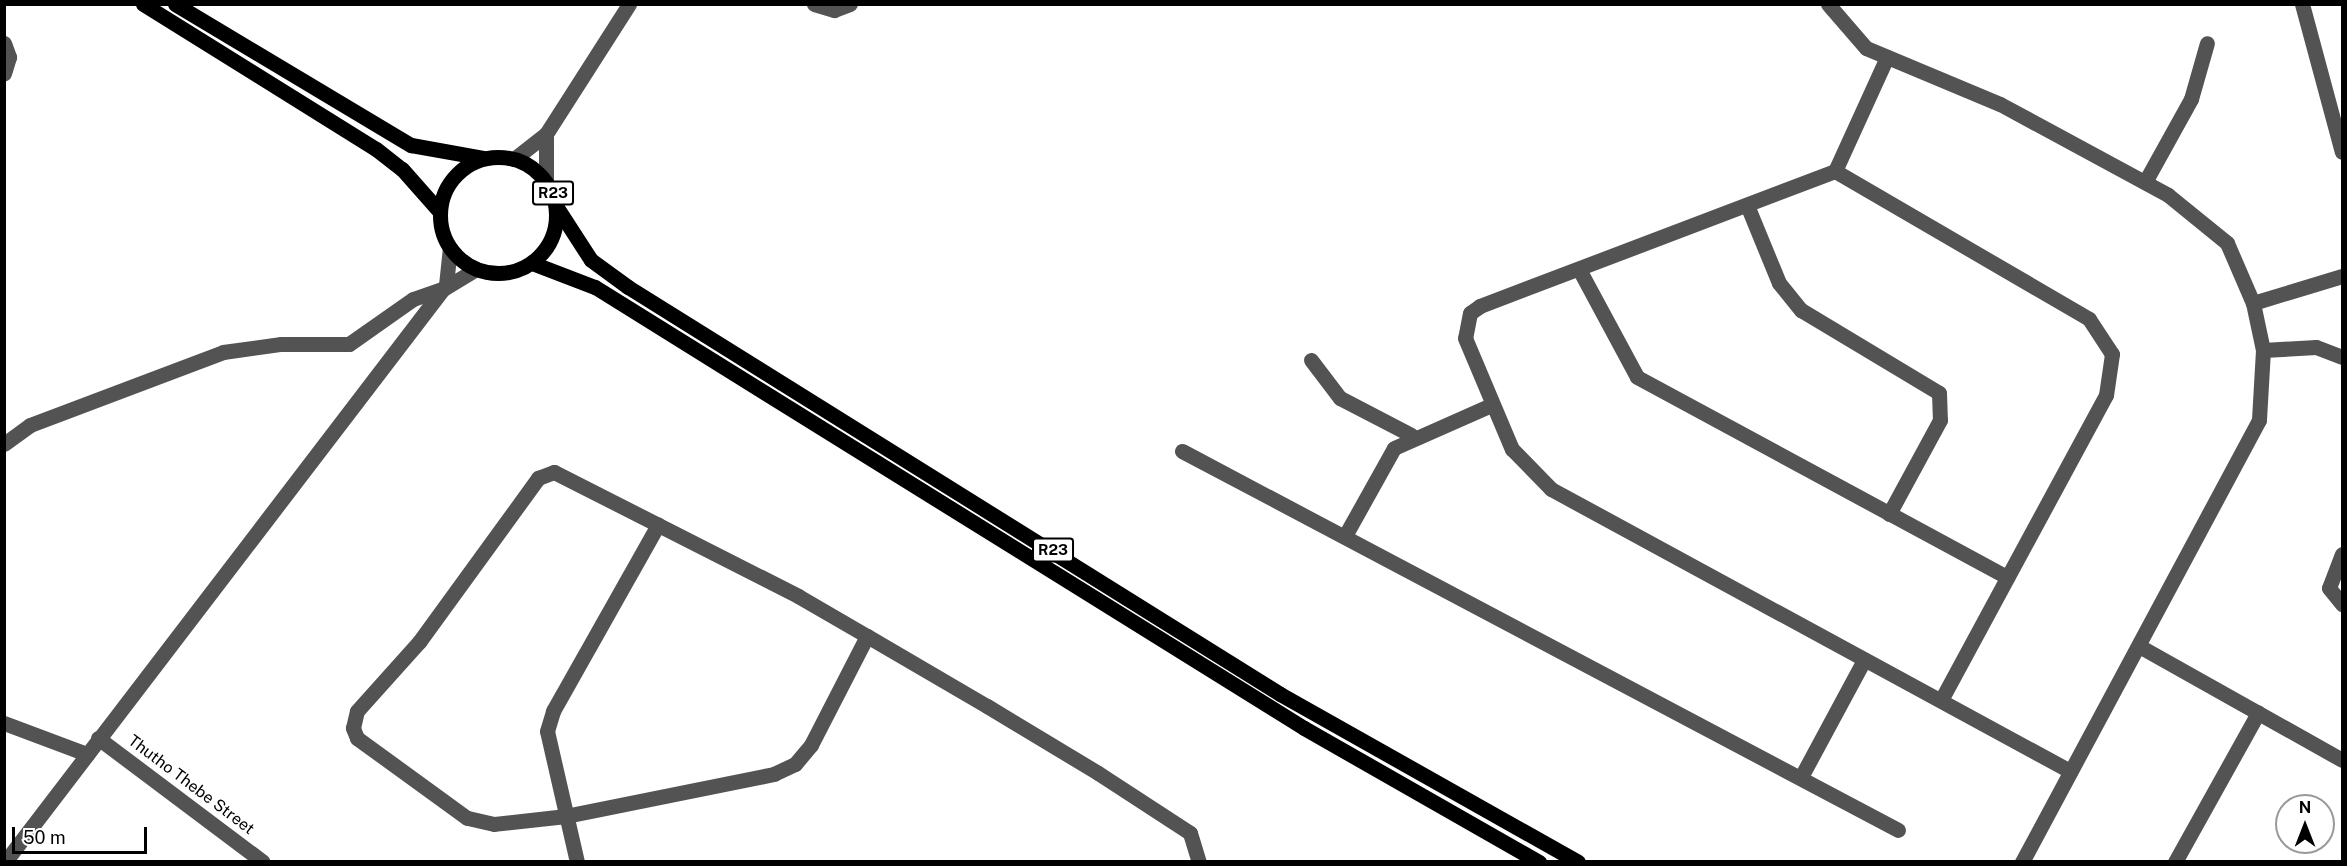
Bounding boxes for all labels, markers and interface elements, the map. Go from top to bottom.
road number: R23 [532,181,574,205]
road number: R23 [1032,538,1074,562]
street label: Thutho Thebe Street [124,731,258,839]
north arrow [2275,794,2335,854]
text: N [2299,798,2311,817]
scale bar [15,815,150,853]
text: 50 m [23,827,66,848]

